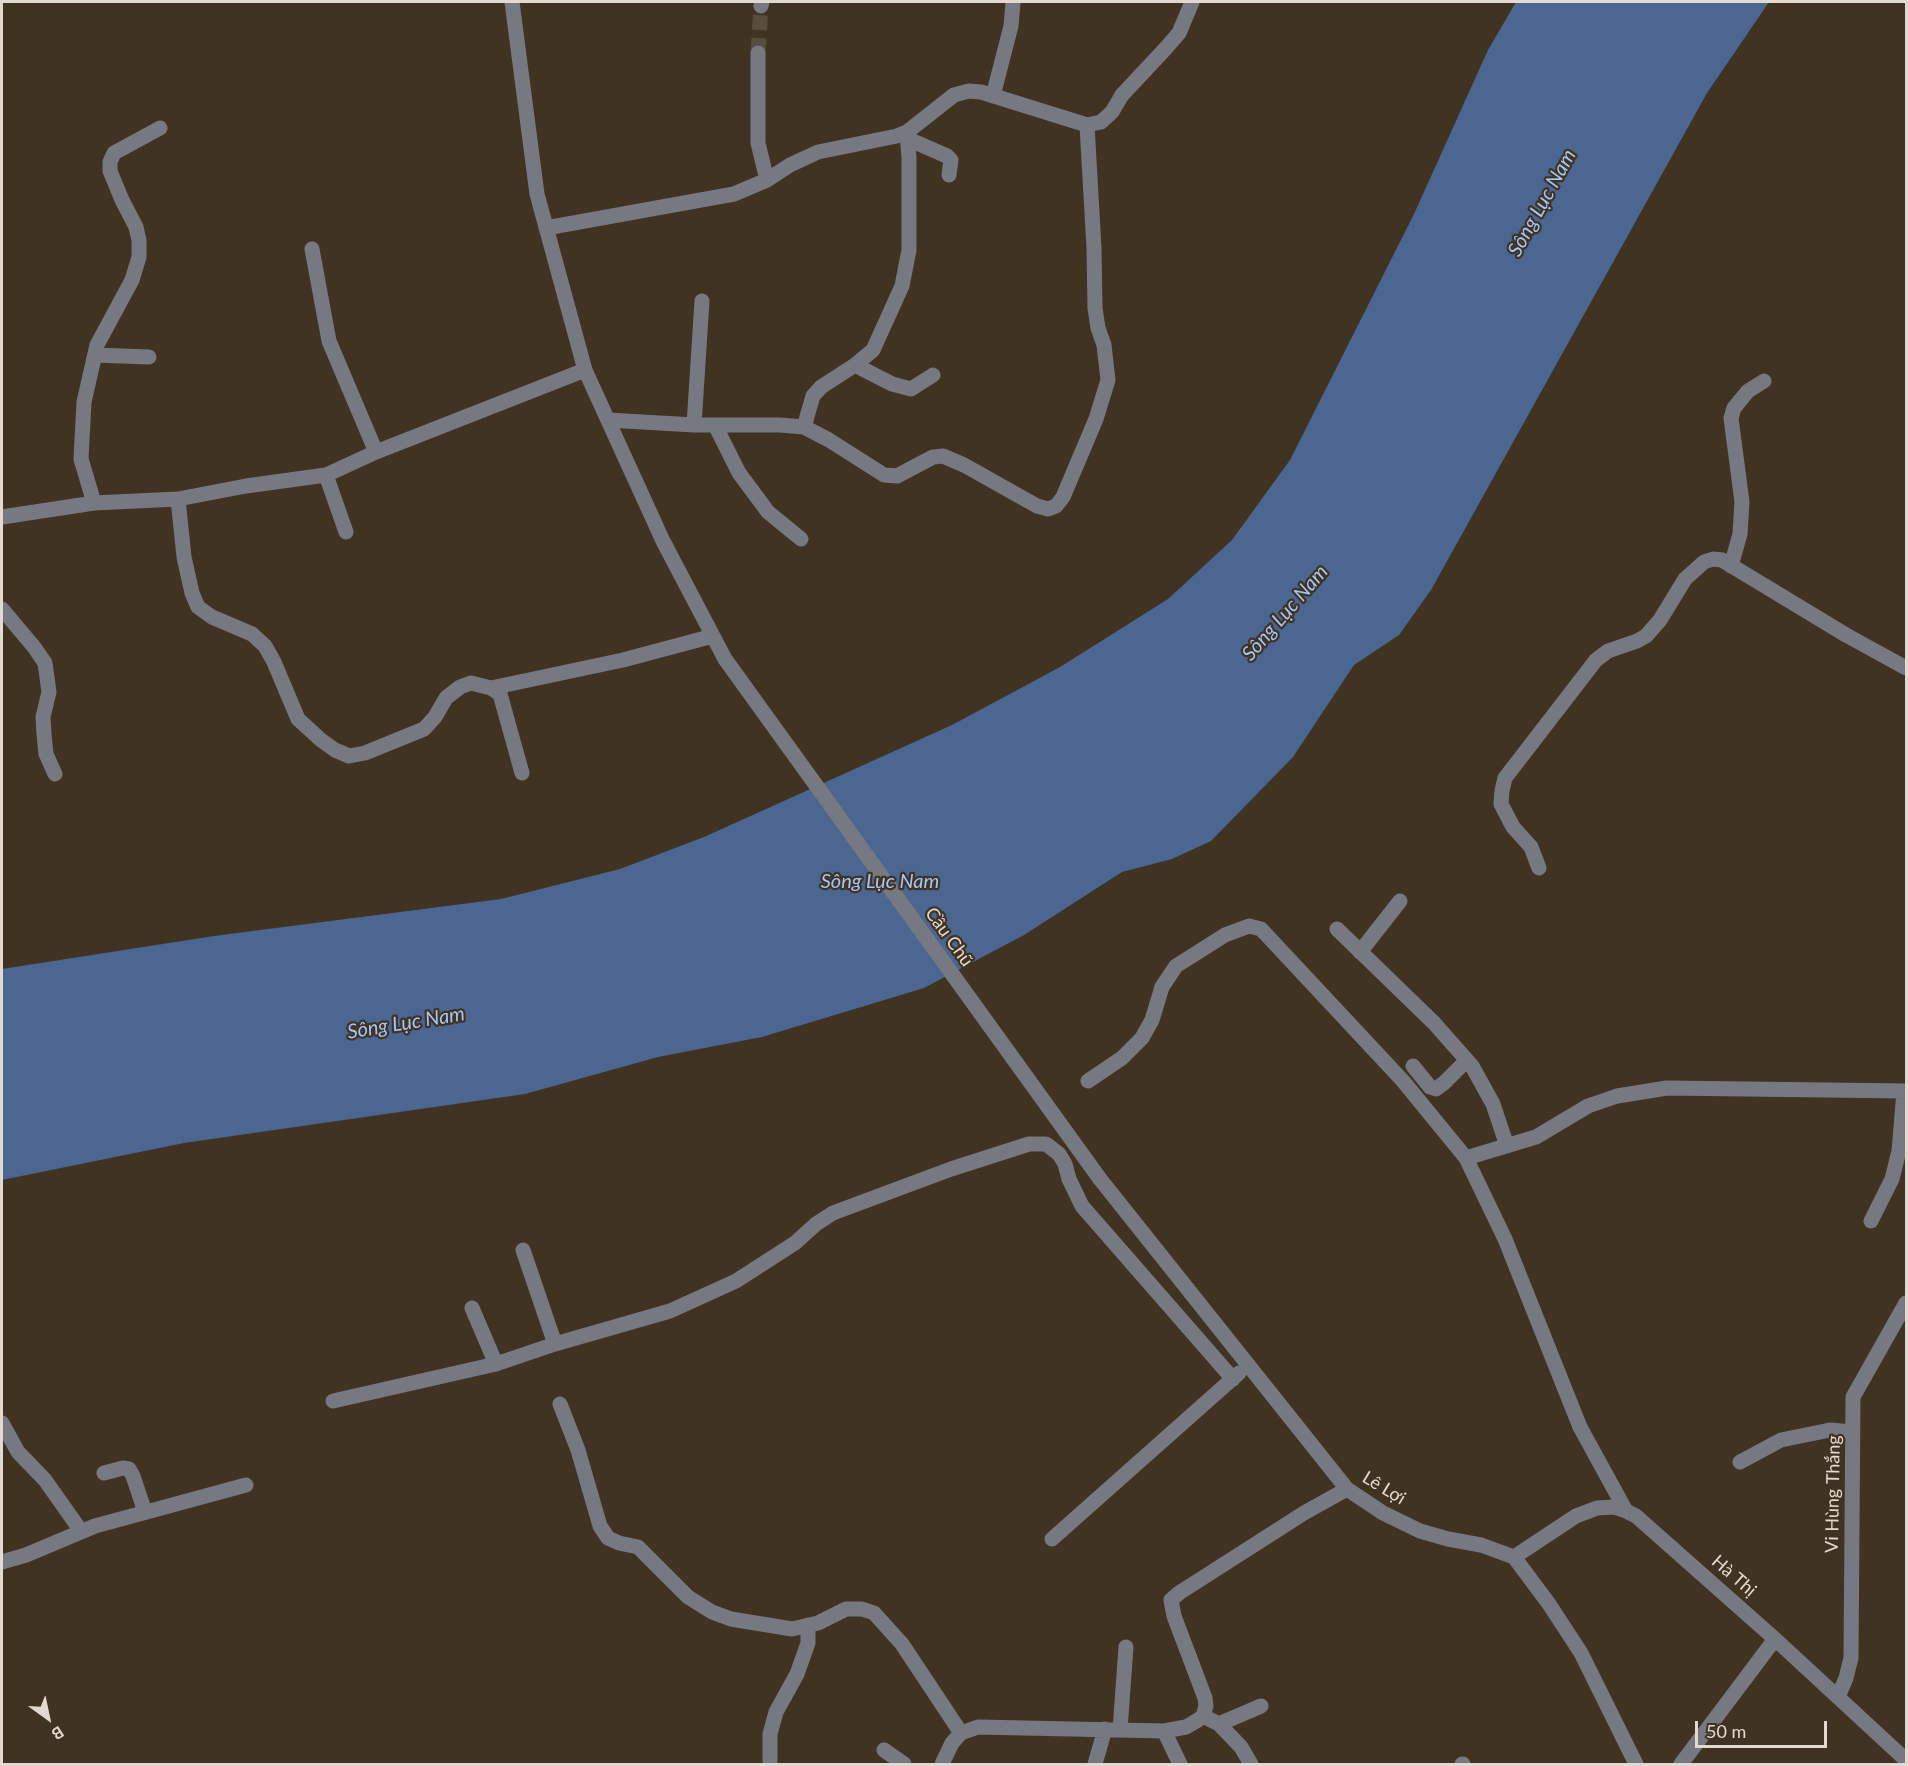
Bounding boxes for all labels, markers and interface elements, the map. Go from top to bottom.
water label: Sông Lục Nam [1503,145,1581,261]
water label: Sông Lục Nam [1237,560,1333,666]
water label: Sông Lục Nam [821,870,939,894]
street label: Cầu Chũ [920,903,978,971]
water label: Sông Lục Nam [346,1002,466,1044]
street label: Vi Hùng Thắng [1821,1435,1845,1553]
street label: Lê Lợi [1358,1467,1410,1509]
street label: Hà Thị [1707,1551,1761,1601]
north arrow [18,1688,78,1748]
scale bar [1698,1709,1830,1747]
text: 50 m [1706,1720,1746,1742]
text: B [48,1723,68,1744]

